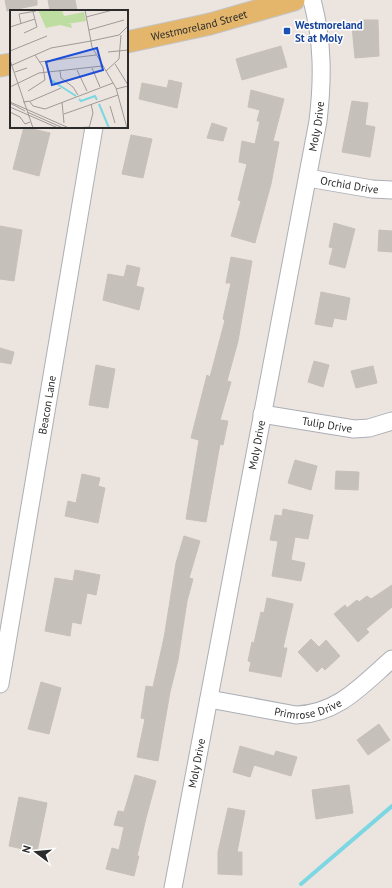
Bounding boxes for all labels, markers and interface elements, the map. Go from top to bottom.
street label: Westmoreland Street [150,7,249,44]
inset map [10,10,128,128]
place label: Westmoreland St at Moly [295,18,363,45]
marker: Westmoreland St at Moly [282,26,292,36]
street label: Moly Drive [305,100,327,152]
street label: Orchid Drive [319,173,379,196]
street label: Beacon Lane [35,374,59,436]
street label: Tulip Drive [301,414,354,436]
street label: Moly Drive [245,418,268,471]
street label: Primrose Drive [273,695,344,722]
street label: Moly Drive [185,737,208,789]
north arrow [16,832,56,872]
text: N [19,844,34,855]

